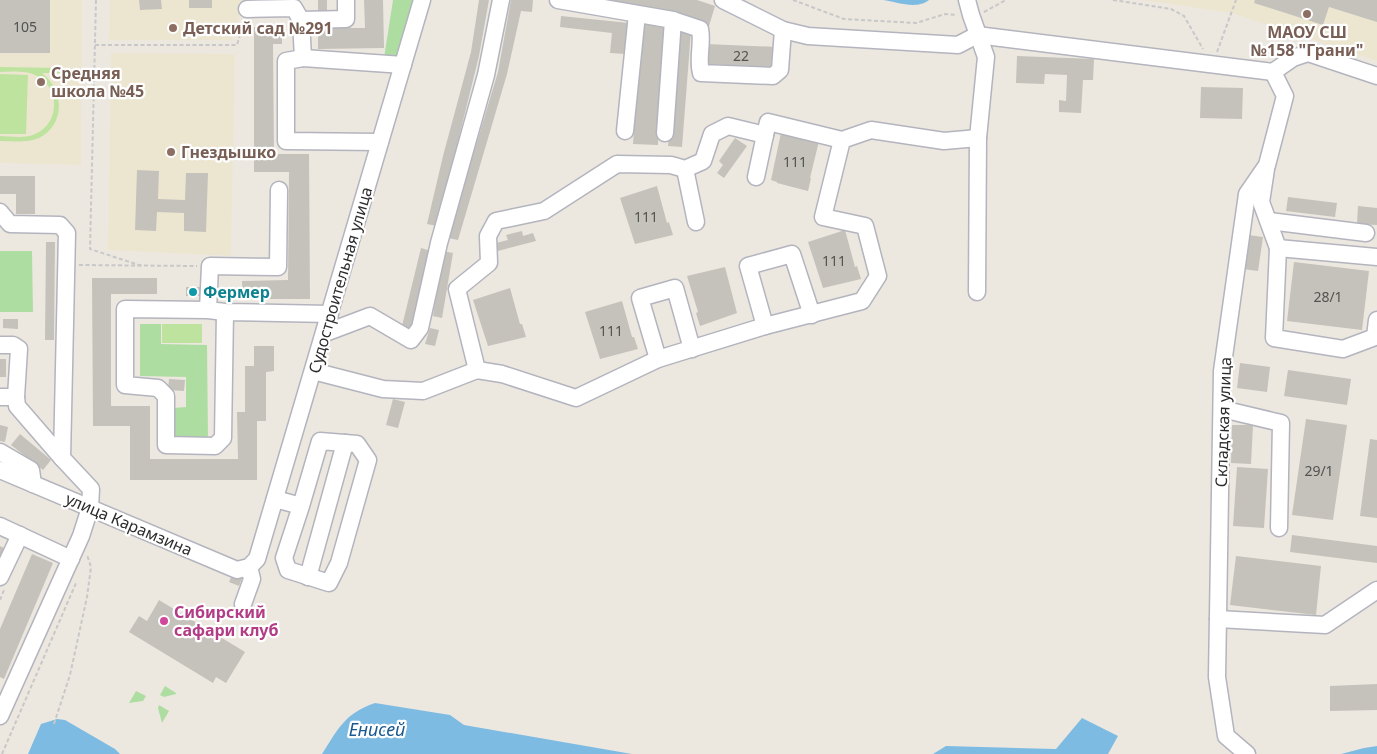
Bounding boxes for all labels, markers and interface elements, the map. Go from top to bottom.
marker: МАОУ СШ №158 "Грани" [1301,8,1313,20]
house number: 105 [13,17,37,36]
place label: Детский сад №291 [183,17,333,39]
place label: МАОУ СШ №158 "Грани" [1251,21,1363,61]
marker: Детский сад №291 [167,22,179,34]
house number: 22 [733,46,749,65]
place label: Средняя школа №45 [51,62,144,102]
marker: Средняя школа №45 [35,76,47,88]
place label: Гнездышко [181,141,276,163]
marker: Гнездышко [165,146,177,158]
house number: 111 [783,152,807,171]
street label: Судостроительная улица [303,184,377,376]
house number: 111 [634,207,658,226]
house number: 111 [822,251,846,270]
place label: Фермер [203,281,270,303]
marker: Фермер [187,286,199,298]
house number: 28/1 [1313,287,1343,306]
house number: 111 [599,321,623,340]
street label: Складская улица [1210,356,1236,488]
house number: 29/1 [1304,461,1334,480]
street label: улица Карамзина [62,487,196,561]
place label: Сибирский сафари клуб [174,601,278,641]
marker: Сибирский сафари клуб [158,615,170,627]
water label: Енисей [349,717,405,741]

